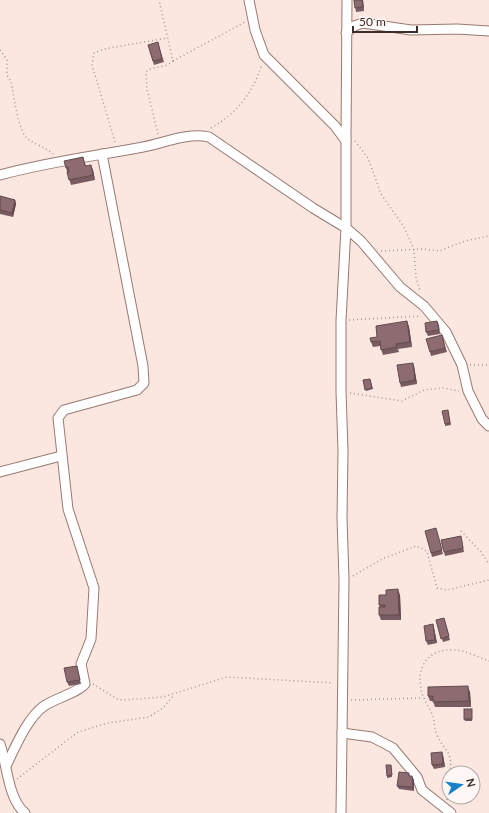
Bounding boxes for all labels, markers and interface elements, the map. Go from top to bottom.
scale bar [353,8,417,34]
text: 50 m [359,14,386,29]
north arrow [441,765,481,805]
text: N [464,777,479,788]

